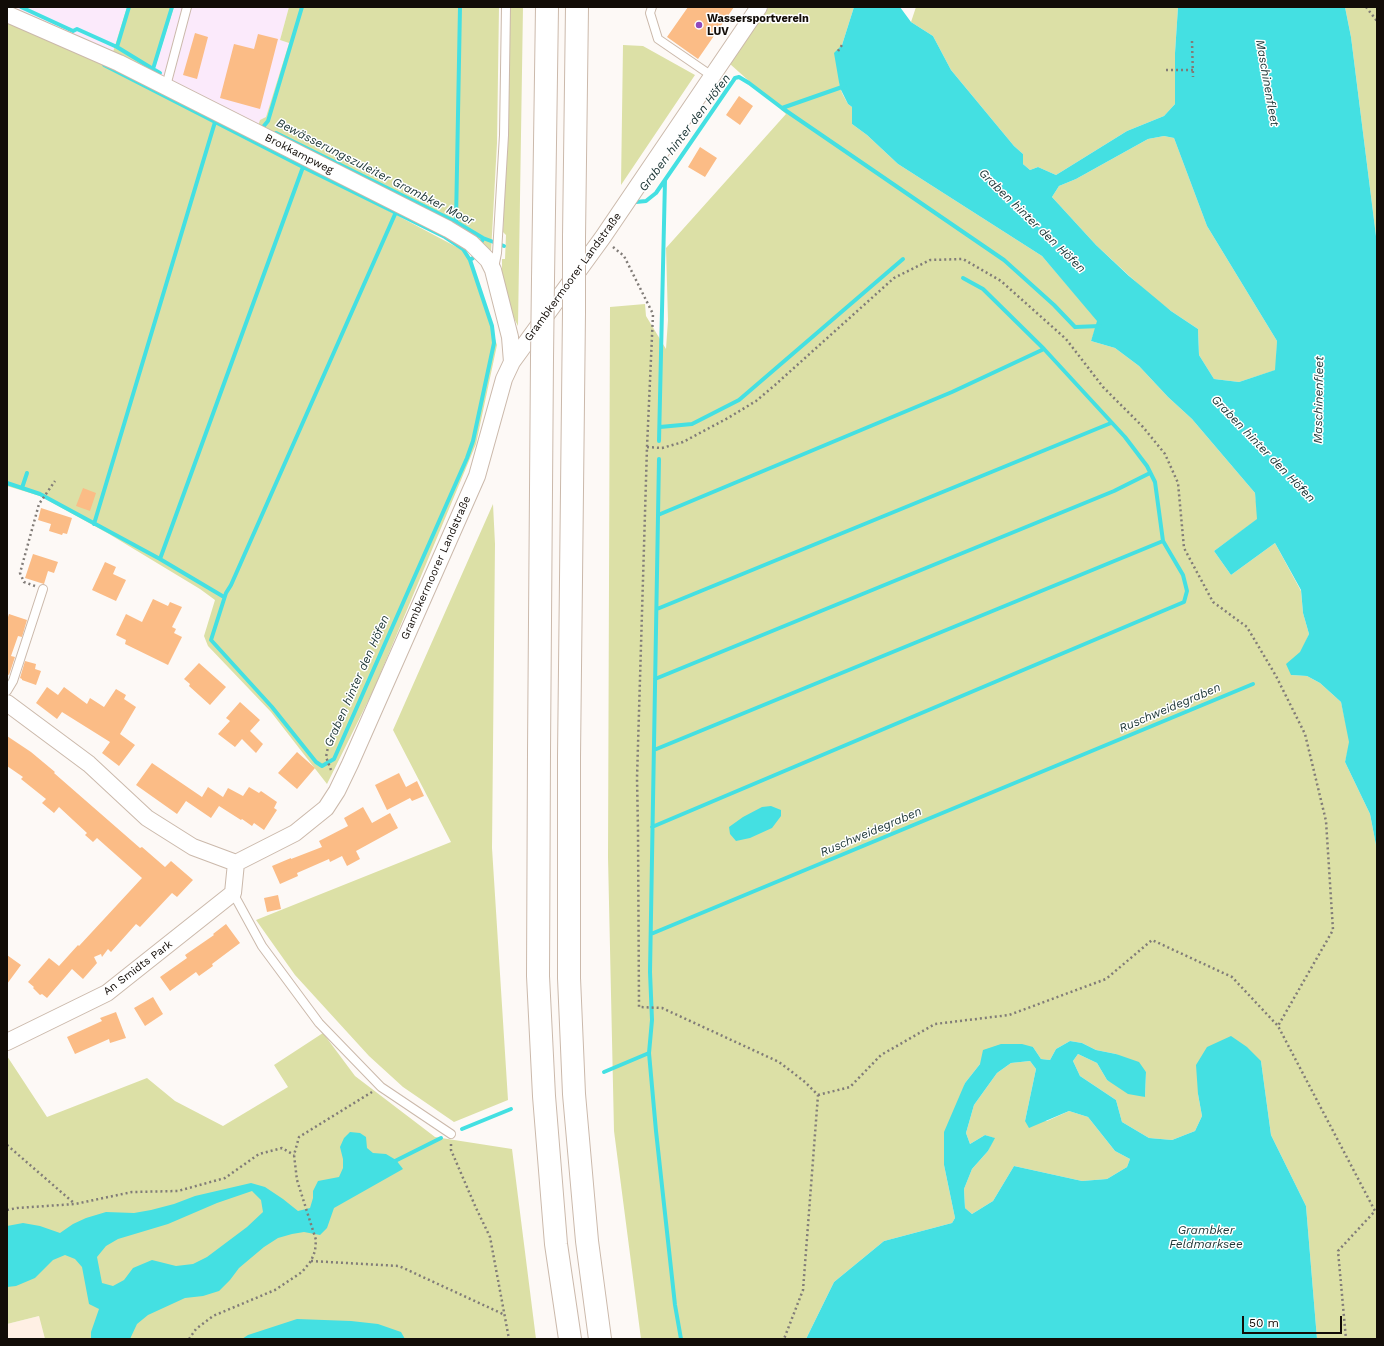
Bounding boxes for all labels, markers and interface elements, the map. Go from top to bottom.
place label: Wassersportverein LUV [707,12,809,38]
marker: Wassersportverein LUV [694,20,704,30]
water label: Maschinenfleet [1252,39,1282,127]
water label: Graben hinter den Höfen [636,72,734,194]
water label: Bewässerungszuleiter Grambker Moor [274,116,476,228]
street label: Brokkampweg [263,131,335,177]
water label: Graben hinter den Höfen [976,166,1088,276]
street label: Grambkermoorer Landstraße [522,210,624,344]
water label: Maschinenfleet [1311,356,1327,444]
water label: Graben hinter den Höfen [1208,393,1318,505]
street label: Grambkermoorer Landstraße [398,494,474,642]
water label: Graben hinter den Höfen [321,613,393,749]
water label: Ruschweidegraben [1117,680,1223,736]
water label: Ruschweidegraben [818,804,924,860]
street label: An Smidts Park [101,938,175,998]
water label: Grambker Feldmarksee [1169,1223,1243,1251]
scale bar [1244,1308,1344,1334]
text: 50 m [1249,1316,1279,1330]

